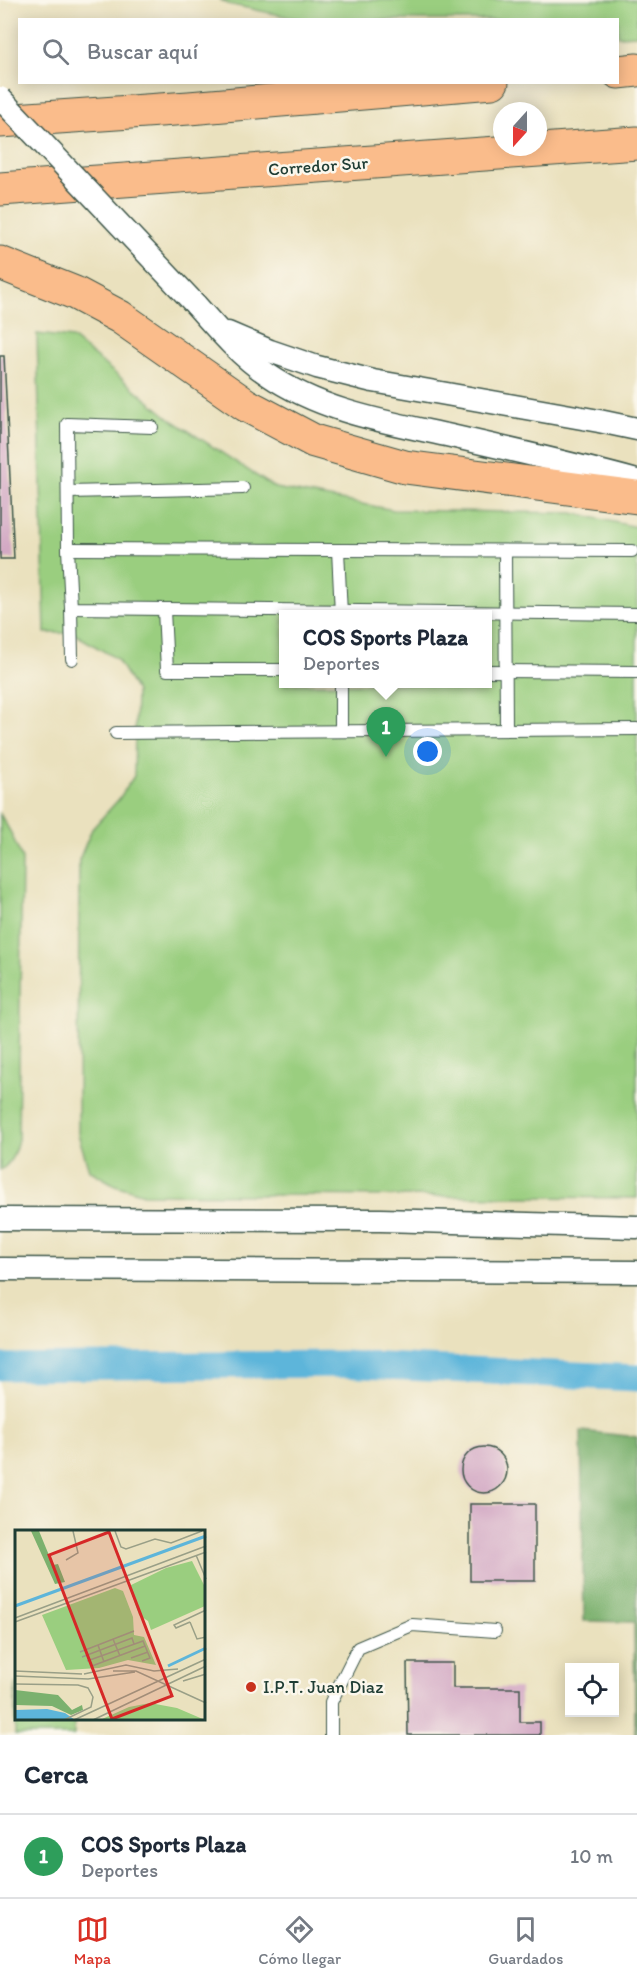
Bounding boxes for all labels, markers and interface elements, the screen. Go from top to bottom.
search box [18,18,619,84]
icon: search [39,35,72,68]
text: Buscar aquí [87,38,198,65]
north arrow [493,102,547,156]
street label: Corredor Sur [267,152,369,180]
popup [279,610,492,688]
text: COS Sports Plaza [303,624,468,651]
text: Deportes [303,651,380,675]
pin: 1 [366,708,406,757]
your location [413,737,442,766]
inset map [15,1530,206,1720]
map controls [565,1663,619,1717]
button: locate [565,1663,619,1717]
place label: I.P.T. Juan Diaz [263,1676,383,1698]
marker: I.P.T. Juan Diaz [244,1680,258,1694]
text: Cerca [24,1758,88,1790]
text: COS Sports Plaza [81,1831,246,1858]
text: 1 [39,1844,48,1868]
text: 10 m [570,1844,613,1868]
text: Deportes [81,1858,158,1882]
tab: Mapa [74,1913,111,1968]
tab: Cómo llegar [258,1913,341,1968]
tab: Guardados [488,1913,563,1968]

